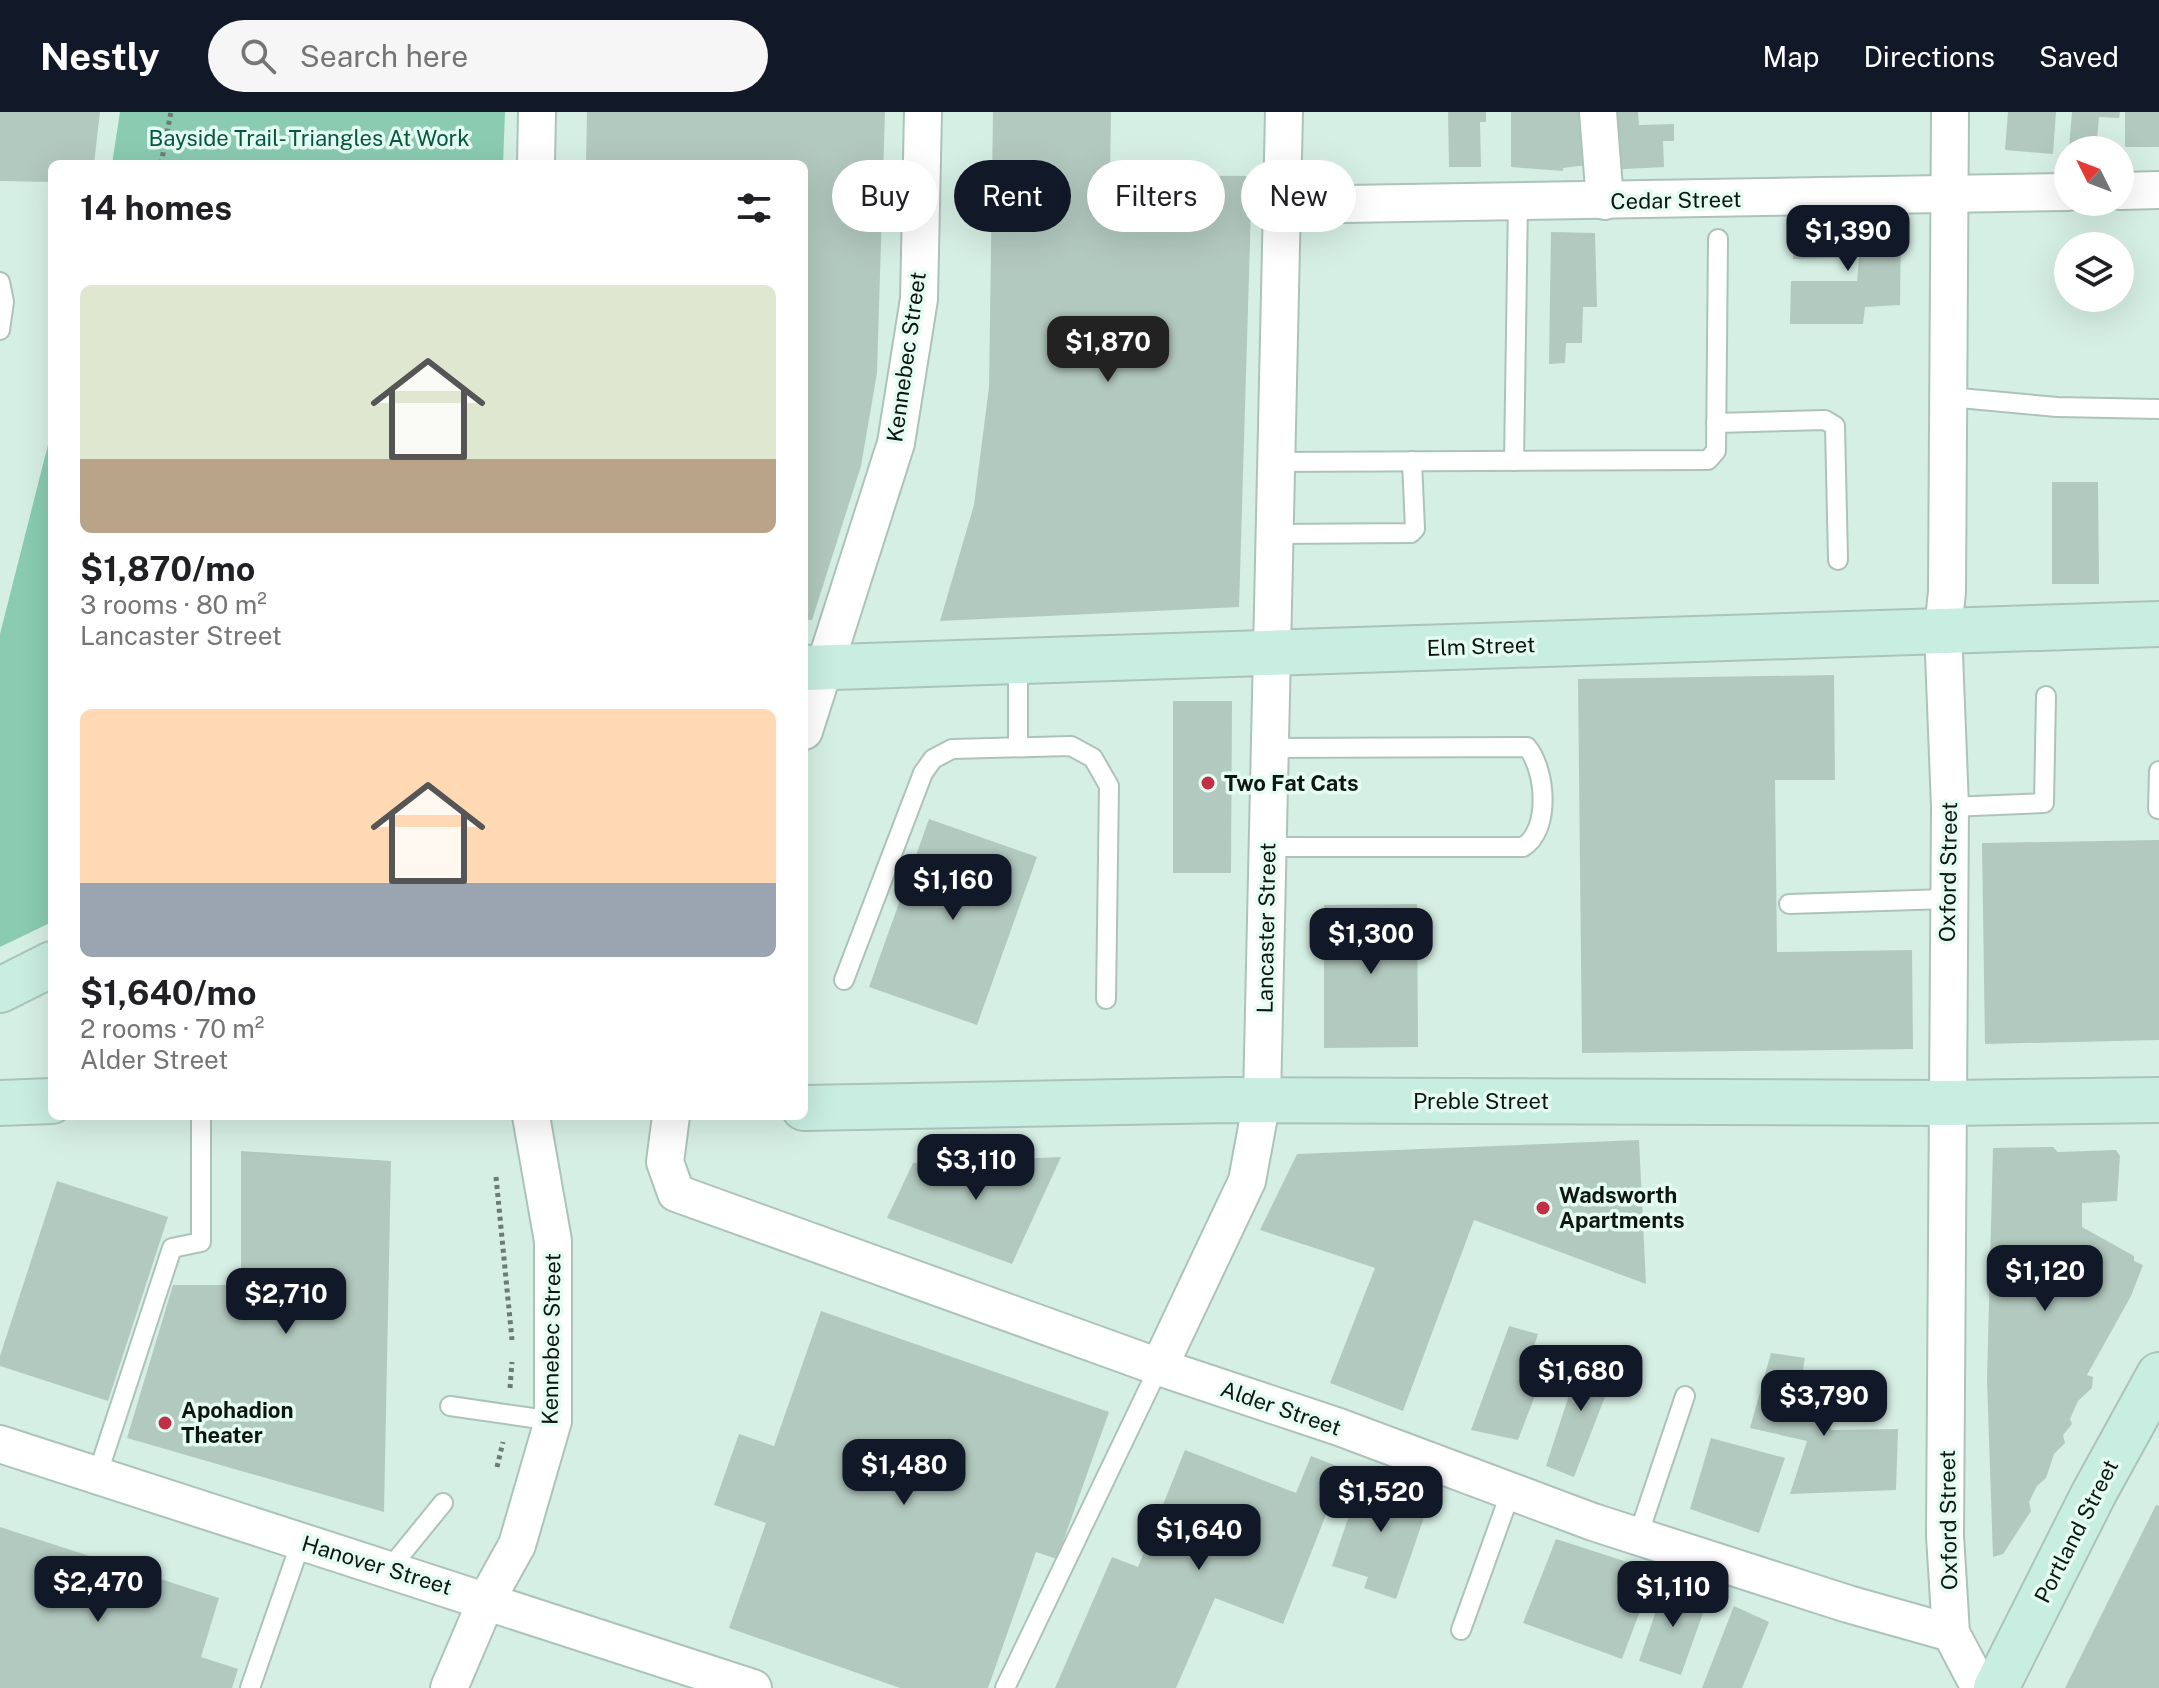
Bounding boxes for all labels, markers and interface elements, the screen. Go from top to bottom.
search box [208,20,768,92]
text: Nestly [40,34,160,79]
icon: search [236,34,280,78]
text: Search here [300,38,468,74]
text: Map [1763,40,1819,73]
text: Directions [1863,40,1995,73]
text: Saved [2039,40,2119,73]
park label: Bayside Trail- Triangles At Work [148,125,470,151]
north arrow [2054,136,2134,216]
map controls [2054,136,2134,312]
chip: Buy [832,160,938,232]
chip: Rent [954,160,1071,232]
chip: Filters [1087,160,1225,232]
chip: New [1241,160,1356,232]
icon: filters [732,186,776,230]
street label: Cedar Street [1610,186,1742,214]
text: 14 homes [80,188,232,228]
pin: $1,390 [1783,205,1913,273]
text: $1,390 [1804,215,1892,246]
button: layers [2054,232,2134,312]
street label: Kennebec Street [881,270,931,444]
pin: $1,870 [1043,316,1173,384]
text: $1,870 [1065,326,1151,357]
icon: home [356,337,500,481]
text: $1,870/mo [80,549,255,589]
text: 3 rooms · 80 m² [80,589,267,620]
text: Lancaster Street [80,620,282,651]
street label: Elm Street [1426,631,1536,661]
icon: home [356,761,500,905]
place label: Two Fat Cats [1224,770,1359,796]
marker: Two Fat Cats [1199,774,1217,792]
street label: Oxford Street [1934,802,1962,942]
street label: Lancaster Street [1252,842,1280,1014]
pin: $1,160 [888,854,1018,922]
text: $1,160 [913,864,994,895]
pin: $1,300 [1306,908,1436,976]
text: $1,300 [1328,918,1414,949]
text: $1,640/mo [80,973,257,1013]
text: 2 rooms · 70 m² [80,1013,264,1044]
text: Alder Street [80,1044,228,1075]
street label: Preble Street [1413,1088,1549,1114]
pin: $3,110 [911,1134,1041,1202]
text: $3,110 [935,1144,1017,1175]
place label: Wadsworth Apartments [1559,1182,1685,1233]
marker: Wadsworth Apartments [1534,1199,1552,1217]
pin: $1,120 [1980,1245,2110,1313]
street label: Kennebec Street [537,1253,565,1425]
text: $1,120 [2005,1255,2085,1286]
pin: $2,710 [221,1268,351,1336]
text: $2,710 [244,1278,328,1309]
pin: $1,680 [1516,1345,1646,1413]
text: $1,680 [1537,1355,1625,1386]
pin: $3,790 [1759,1370,1889,1438]
street label: Alder Street [1217,1375,1345,1441]
text: $3,790 [1779,1380,1869,1411]
place label: Apohadion Theater [181,1397,293,1448]
marker: Apohadion Theater [156,1414,174,1432]
pin: $1,480 [839,1439,969,1507]
text: $1,480 [860,1449,948,1480]
street label: Oxford Street [1934,1450,1962,1590]
street label: Portland Street [2029,1455,2123,1607]
pin: $1,520 [1316,1466,1446,1534]
text: $1,520 [1338,1476,1424,1507]
pin: $1,640 [1134,1504,1264,1572]
text: $1,640 [1156,1514,1242,1545]
street label: Hanover Street [299,1530,455,1600]
pin: $2,470 [33,1556,163,1624]
pin: $1,110 [1608,1561,1738,1629]
text: $2,470 [52,1566,144,1597]
text: $1,110 [1635,1571,1711,1602]

